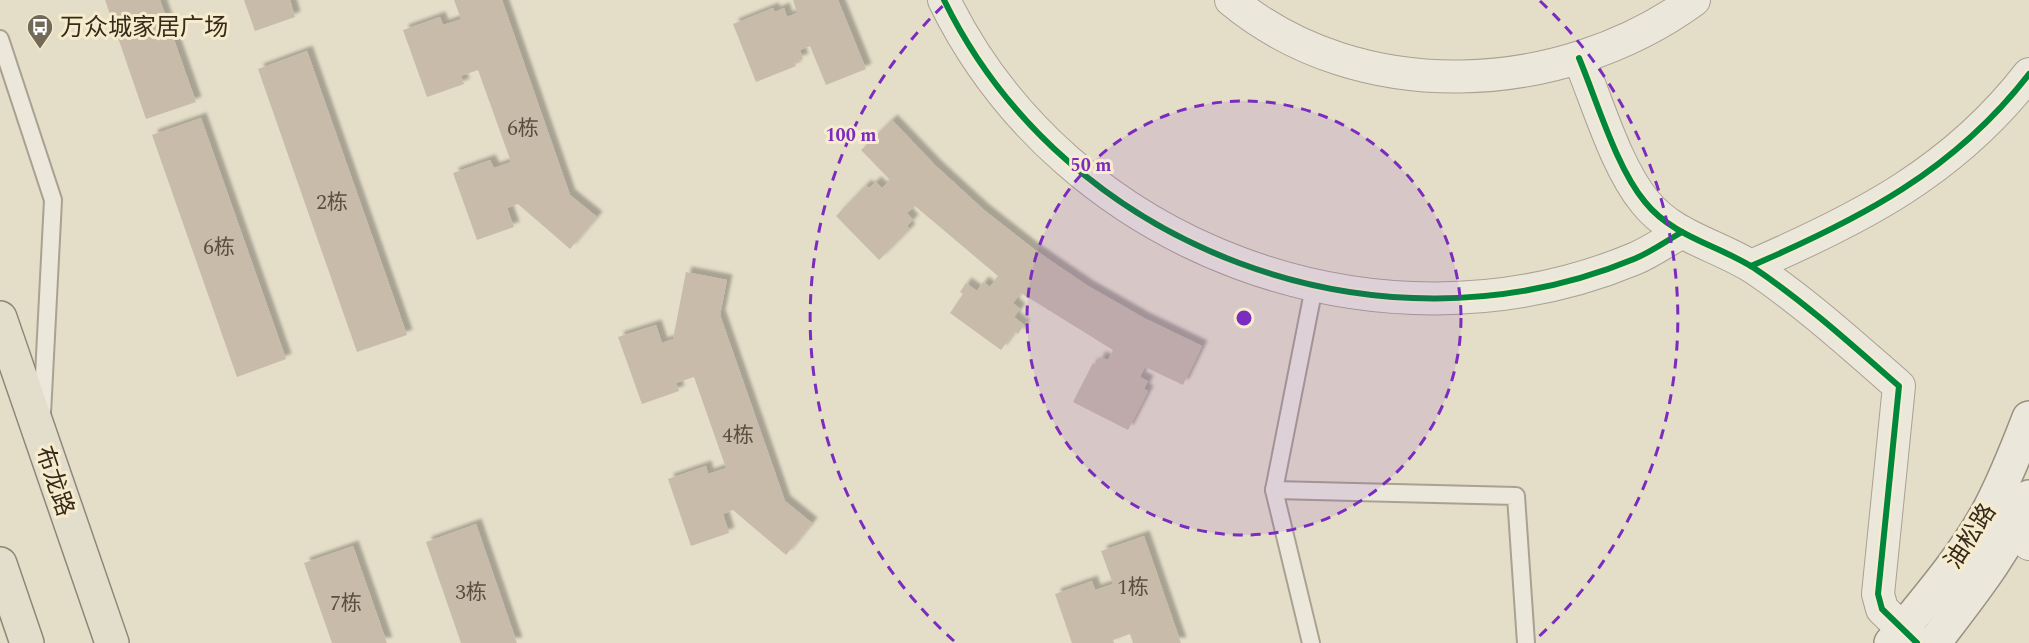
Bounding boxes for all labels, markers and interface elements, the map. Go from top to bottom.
place label: 万众城家居广场 [60,10,228,46]
bus stop icon: 万众城家居广场 [25,12,55,50]
house number: 6栋 [507,113,539,145]
text: 100 m [825,122,877,149]
text: 50 m [1071,152,1111,179]
house number: 2栋 [316,187,348,219]
house number: 6栋 [203,232,235,264]
centre of rings [1234,308,1254,328]
house number: 4栋 [722,420,754,452]
street label: 布龙路 [25,441,83,521]
street label: 油松路 [1936,497,2006,577]
house number: 1栋 [1117,572,1149,604]
house number: 3栋 [455,577,487,609]
house number: 7栋 [330,588,362,620]

